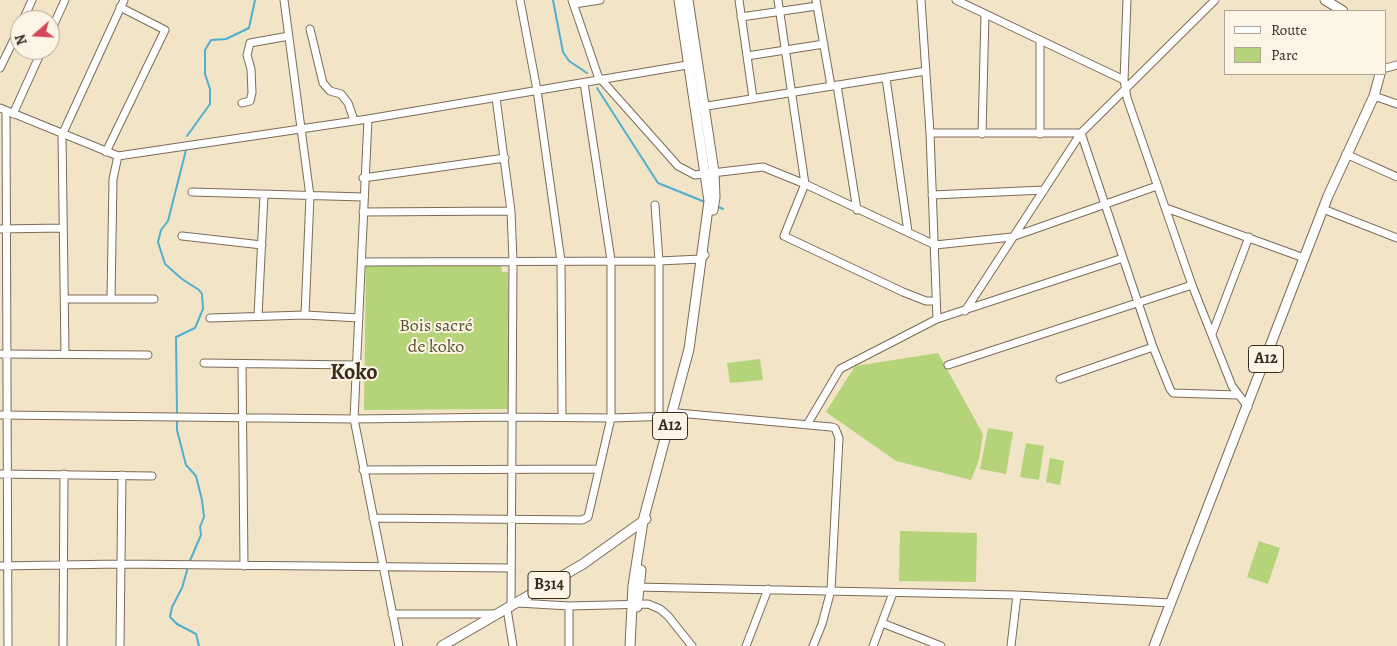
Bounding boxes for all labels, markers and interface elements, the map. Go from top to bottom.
north arrow [10,10,60,60]
legend [1224,10,1387,75]
text: Route [1271,20,1307,40]
text: N [11,32,32,48]
text: Parc [1271,45,1298,65]
park label: Bois sacré de koko [399,316,473,358]
road number: A12 [1248,346,1284,372]
district label: Koko [330,361,378,387]
road number: A12 [652,412,688,440]
road number: B314 [528,572,570,598]

